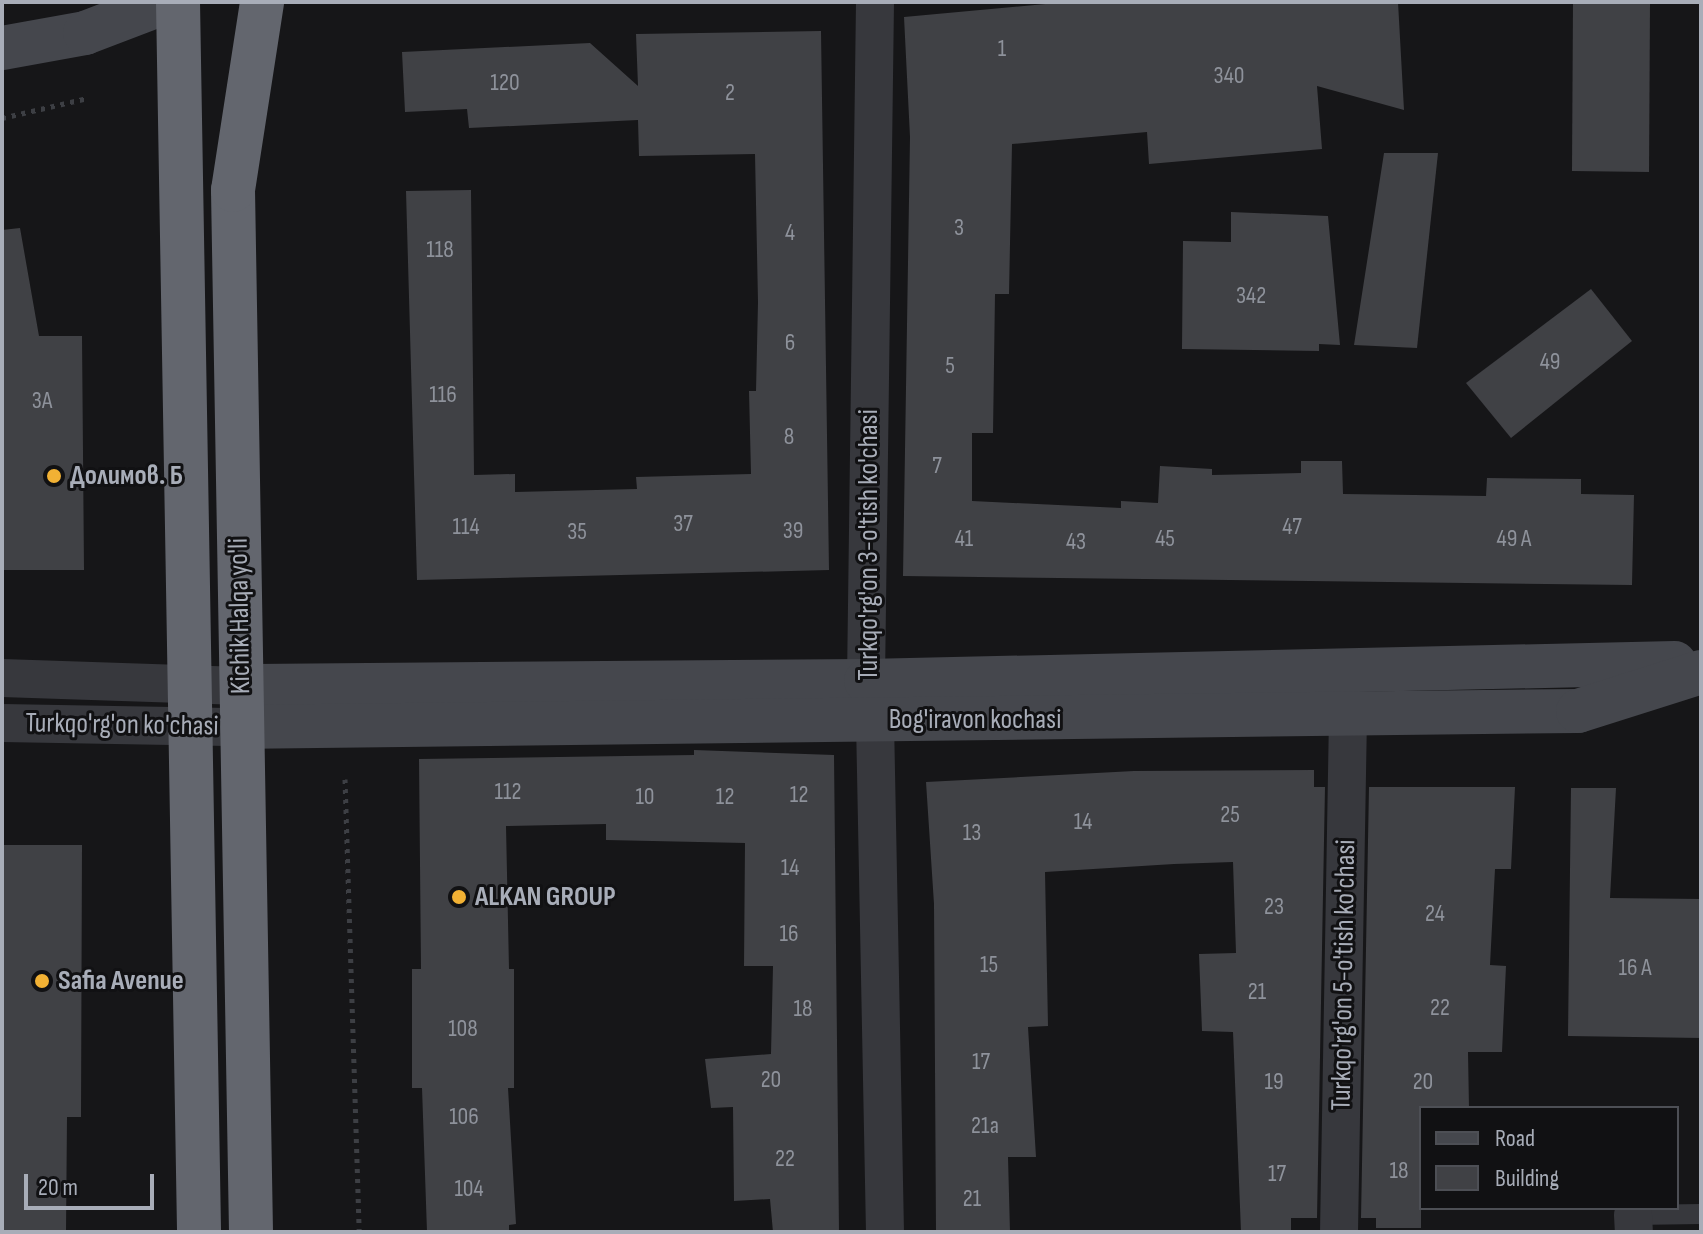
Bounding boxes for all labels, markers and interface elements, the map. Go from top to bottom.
house number: 1 [998,35,1006,63]
house number: 340 [1214,62,1244,90]
house number: 120 [490,69,520,97]
house number: 2 [725,79,735,107]
house number: 3 [954,214,964,242]
house number: 4 [785,219,795,247]
house number: 118 [426,236,454,264]
house number: 342 [1236,282,1266,310]
house number: 6 [785,329,795,357]
house number: 49 [1540,348,1560,376]
house number: 5 [945,352,955,380]
house number: 116 [429,381,457,409]
house number: 3А [32,387,52,415]
street label: Turkqo'rg'on 3-o'tish ko'chasi [852,409,886,681]
house number: 8 [784,423,794,451]
house number: 7 [932,452,942,480]
place label: Долимов. Б [70,459,183,493]
marker: Долимов. Б [45,467,63,485]
house number: 37 [673,510,693,538]
house number: 114 [453,513,479,541]
house number: 47 [1282,513,1302,541]
house number: 39 [783,517,803,545]
house number: 35 [567,518,587,546]
house number: 41 [955,525,973,553]
house number: 45 [1155,525,1175,553]
house number: 49 A [1497,525,1531,553]
house number: 43 [1066,528,1086,556]
street label: Kichik Halqa yo'li [222,538,258,694]
street label: Bog'iravon kochasi [889,703,1061,737]
street label: Turkqo'rg'on ko'chasi [25,707,219,743]
house number: 112 [495,778,521,806]
house number: 12 [790,781,808,809]
house number: 10 [635,783,655,811]
house number: 12 [716,783,734,811]
house number: 25 [1220,801,1240,829]
house number: 14 [1074,808,1092,836]
house number: 13 [963,819,981,847]
street label: Turkqo'rg'on 5-o'tish ko'chasi [1325,839,1363,1111]
house number: 14 [781,854,799,882]
place label: ALKAN GROUP [475,880,616,914]
marker: ALKAN GROUP [450,888,468,906]
house number: 23 [1264,893,1284,921]
house number: 24 [1425,900,1445,928]
house number: 16 [780,920,798,948]
house number: 15 [980,951,998,979]
house number: 16 A [1619,954,1651,982]
place label: Safia Avenue [58,964,184,998]
marker: Safia Avenue [33,972,51,990]
house number: 21 [1248,978,1266,1006]
house number: 22 [1430,994,1450,1022]
house number: 18 [794,995,812,1023]
house number: 108 [448,1015,478,1043]
house number: 17 [972,1048,990,1076]
house number: 20 [761,1066,781,1094]
house number: 19 [1264,1068,1284,1096]
house number: 20 [1413,1068,1433,1096]
house number: 106 [449,1103,479,1131]
legend [1419,1106,1679,1210]
house number: 21a [971,1112,999,1140]
text: Road [1495,1124,1535,1153]
house number: 22 [775,1145,795,1173]
house number: 18 [1390,1157,1408,1185]
scale bar [28,1158,158,1208]
house number: 17 [1268,1160,1286,1188]
text: Building [1495,1164,1559,1193]
text: 20 m [38,1173,78,1202]
house number: 104 [454,1175,484,1203]
house number: 21 [963,1185,981,1213]

